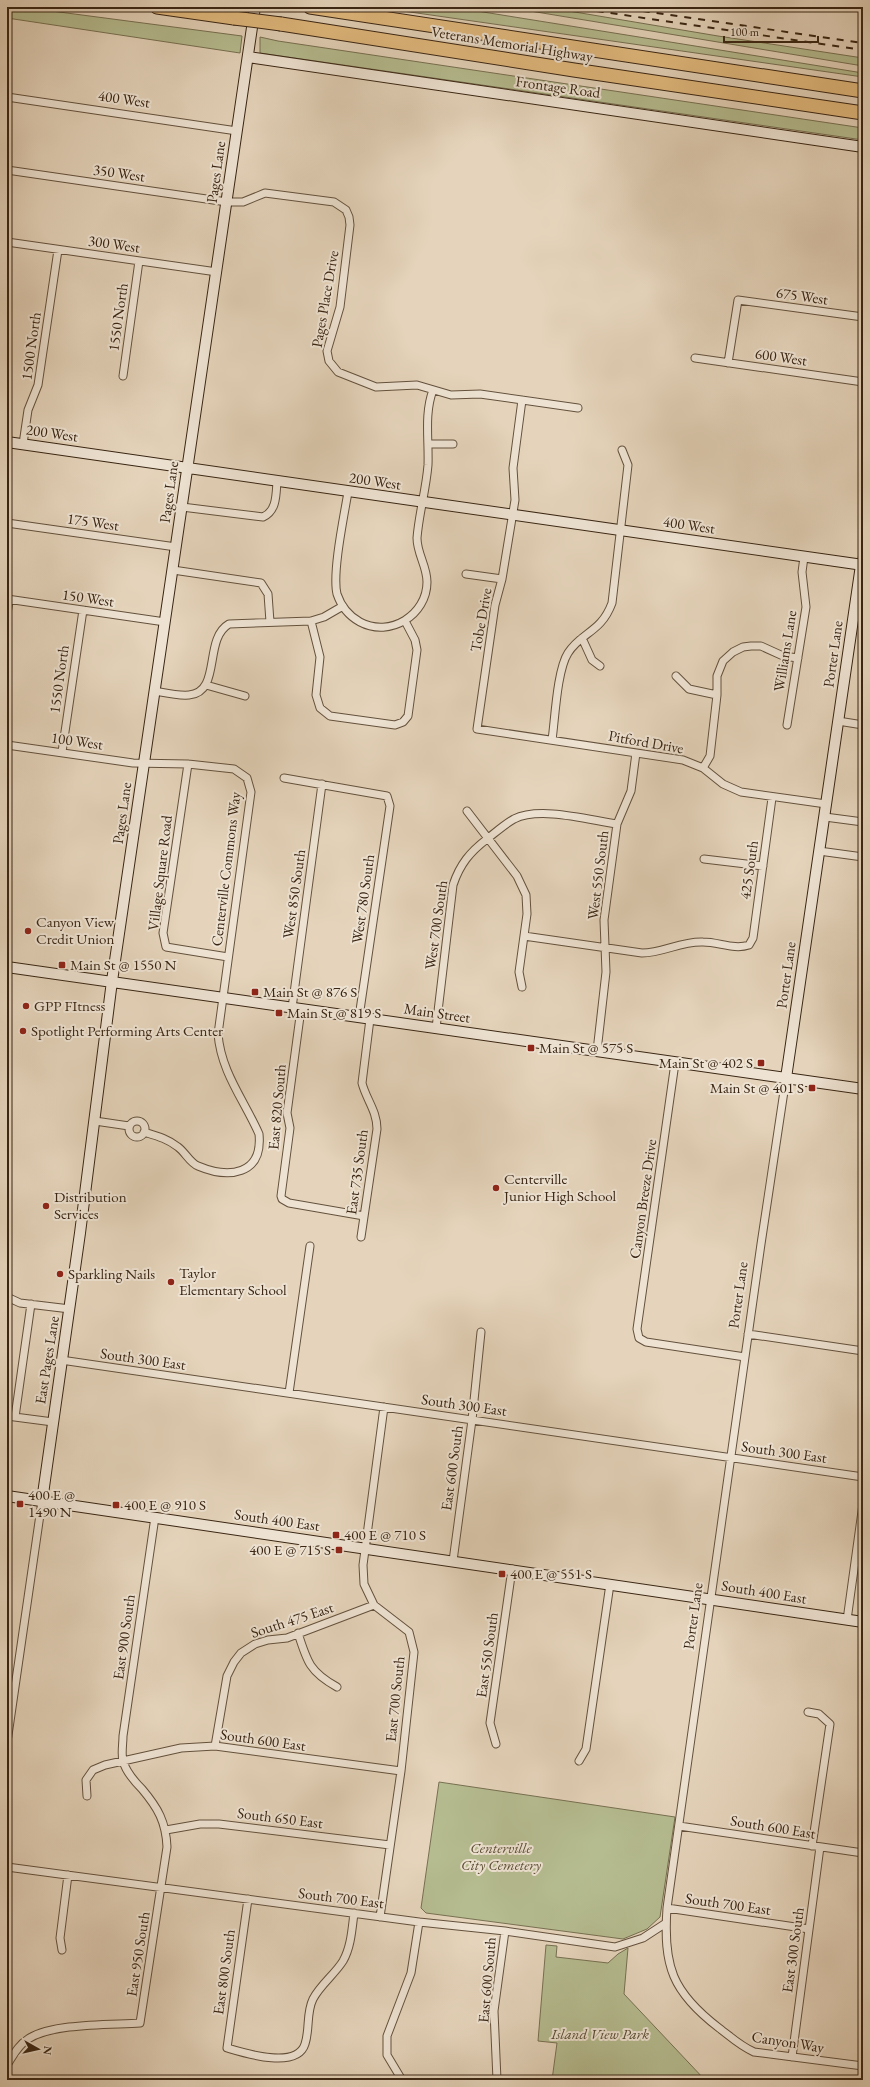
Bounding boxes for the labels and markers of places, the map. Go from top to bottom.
place label: Canyon View Credit Union [36,912,115,948]
marker: Canyon View Credit Union [23,926,33,936]
place label: Main St @ 1550 N [70,955,177,974]
marker: Main St @ 1550 N [57,960,67,970]
place label: Main St @ 876 S [263,982,357,1001]
marker: Main St @ 876 S [250,987,260,997]
place label: GPP FItness [34,996,106,1015]
marker: GPP FItness [21,1001,31,1011]
place label: Main St @ 819 S [287,1003,381,1022]
marker: Main St @ 819 S [274,1008,284,1018]
place label: Spotlight Performing Arts Center [31,1021,223,1040]
marker: Spotlight Performing Arts Center [18,1026,28,1036]
place label: Main St @ 575 S [539,1038,633,1057]
marker: Main St @ 575 S [526,1043,536,1053]
place label: Main St @ 402 S [659,1053,753,1072]
marker: Main St @ 402 S [756,1058,766,1068]
place label: Main St @ 401 S [710,1078,804,1097]
marker: Main St @ 401 S [807,1083,817,1093]
place label: Centerville Junior High School [502,1169,617,1205]
marker: Centerville Junior High School [491,1183,501,1193]
place label: Distribution Services [54,1187,127,1223]
marker: Distribution Services [41,1201,51,1211]
place label: Taylor Elementary School [179,1263,287,1299]
place label: Sparkling Nails [68,1264,155,1283]
marker: Sparkling Nails [55,1269,65,1279]
marker: Taylor Elementary School [166,1277,176,1287]
place label: 400 E @ 1490 N [28,1485,75,1521]
place label: 400 E @ 910 S [124,1495,206,1514]
marker: 400 E @ 1490 N [15,1499,25,1509]
marker: 400 E @ 910 S [111,1500,121,1510]
place label: 400 E @ 710 S [344,1525,426,1544]
marker: 400 E @ 710 S [331,1530,341,1540]
place label: 400 E @ 715 S [249,1540,331,1559]
marker: 400 E @ 715 S [334,1545,344,1555]
place label: 400 E @ 551 S [510,1564,592,1583]
marker: 400 E @ 551 S [497,1569,507,1579]

